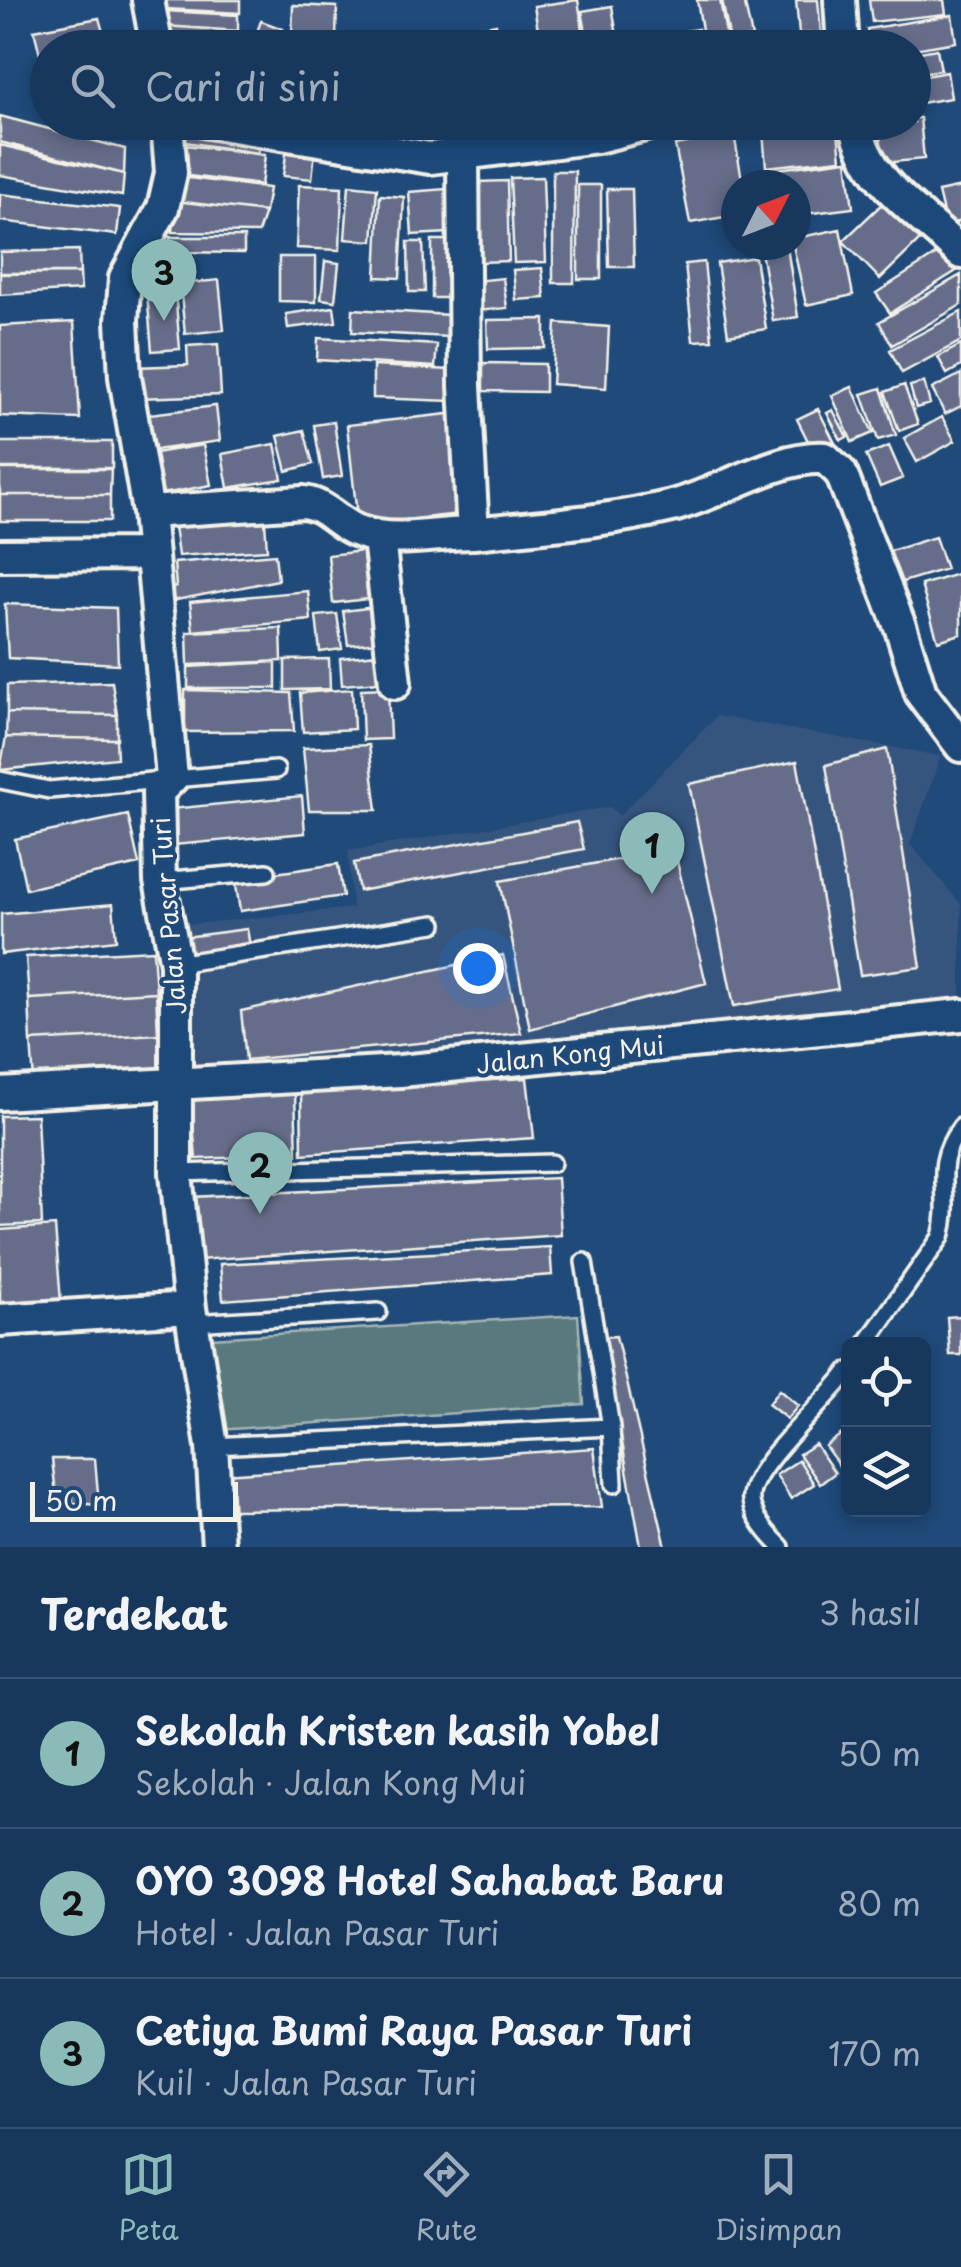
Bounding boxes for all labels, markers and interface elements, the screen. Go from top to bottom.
search box [30,30,931,140]
text: Cari di sini [145,57,341,114]
icon: search [65,58,120,113]
north arrow [721,170,811,260]
pin: 3 [132,238,196,321]
pin: 1 [620,812,684,894]
street label: Jalan Pasar Turi [140,816,196,1016]
your location [453,943,504,994]
street label: Jalan Kong Mui [474,1025,666,1083]
pin: 2 [228,1132,292,1214]
map controls [841,1337,931,1517]
button: locate [841,1337,931,1427]
button: layers [841,1427,931,1517]
scale bar [30,1477,238,1522]
text: 50 m [45,1478,118,1521]
text: Terdekat [40,1581,228,1644]
text: 3 hasil [819,1588,921,1636]
text: Sekolah Kristen kasih Yobel [135,1701,660,1758]
text: 1 [65,1729,80,1777]
text: 50 m [838,1729,921,1777]
text: Sekolah · Jalan Kong Mui [135,1758,526,1806]
text: OYO 3098 Hotel Sahabat Baru [135,1851,724,1908]
text: 2 [61,1879,84,1927]
text: 80 m [837,1879,921,1927]
text: Hotel · Jalan Pasar Turi [135,1908,499,1956]
text: Cetiya Bumi Raya Pasar Turi [135,2001,692,2058]
text: 3 [62,2029,83,2077]
text: 170 m [828,2029,921,2077]
text: Kuil · Jalan Pasar Turi [135,2058,477,2106]
tab: Peta [119,2147,179,2250]
tab: Rute [416,2147,478,2250]
tab: Disimpan [715,2147,842,2250]

